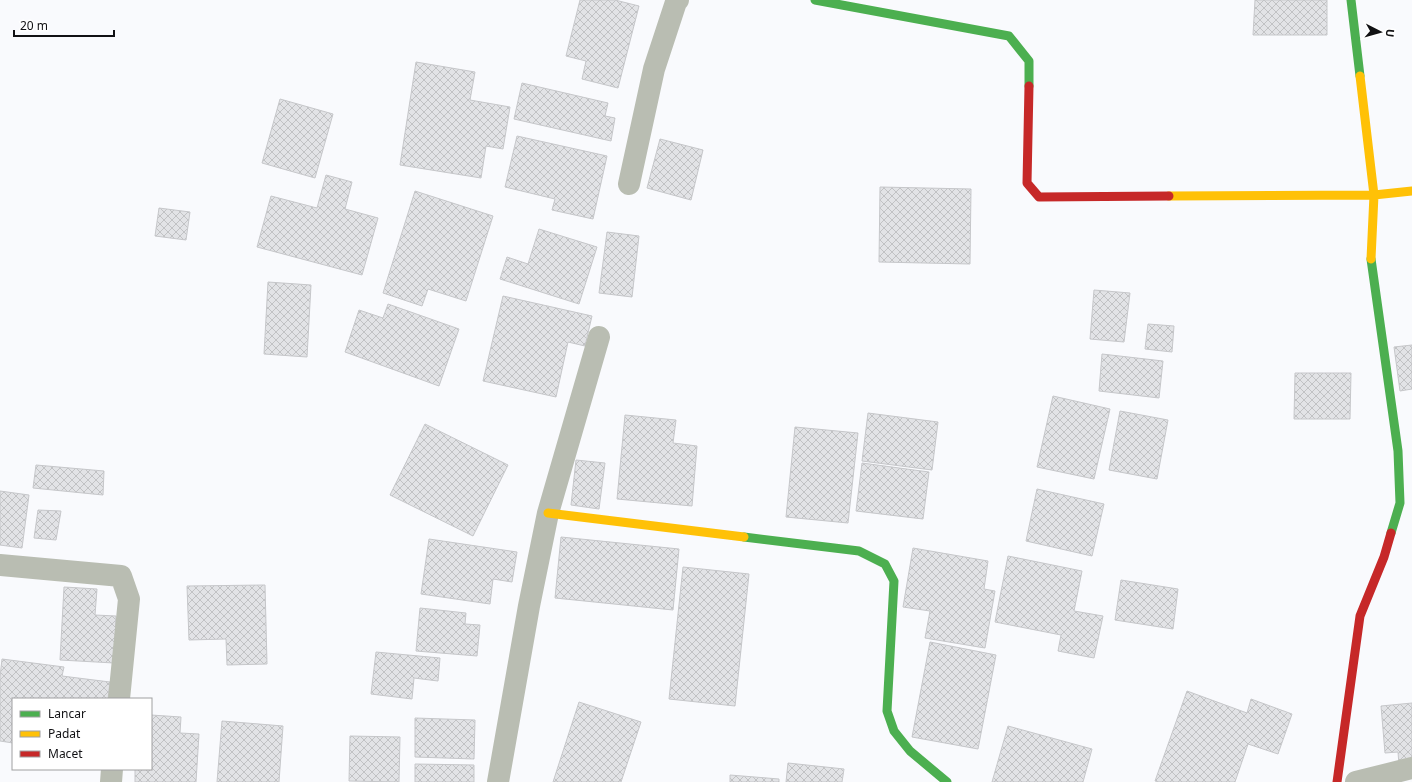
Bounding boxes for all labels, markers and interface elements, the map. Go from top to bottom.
scale bar [14,12,114,38]
north arrow [1360,12,1400,52]
text: 20 m [20,17,48,34]
text: U [1383,28,1398,38]
legend [12,698,152,770]
text: Lancar [48,705,86,722]
text: Padat [48,725,81,742]
text: Macet [48,745,83,762]

